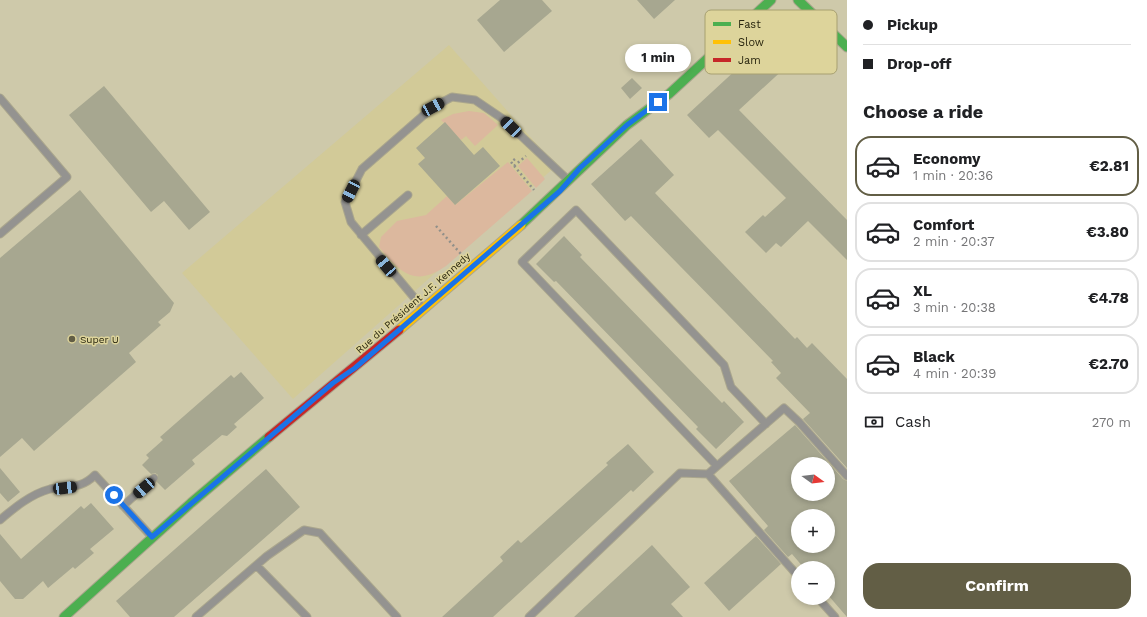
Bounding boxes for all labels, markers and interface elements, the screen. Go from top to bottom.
legend [705,10,837,74]
text: Pickup [887,16,938,34]
text: Fast [738,18,761,31]
text: Slow [738,36,764,49]
callout: 1 min [625,44,691,72]
text: 1 min [641,50,675,65]
text: Jam [738,54,761,67]
text: Drop-off [887,55,952,73]
route end [649,93,667,111]
car [420,96,446,118]
text: Choose a ride [863,101,983,122]
car [498,114,524,140]
icon: car [865,148,901,184]
text: Economy [913,150,980,168]
text: €2.81 [1089,157,1129,175]
text: 1 min · 20:36 [913,168,993,183]
car [340,178,362,204]
icon: car [865,214,901,250]
text: Comfort [913,216,974,234]
text: €3.80 [1086,223,1129,241]
text: 2 min · 20:37 [913,234,995,249]
street label: Rue du Président J.F. Kennedy [354,250,473,356]
car [374,253,398,279]
icon: car [865,280,901,316]
text: XL [913,282,932,300]
text: €4.78 [1088,289,1129,307]
text: 3 min · 20:38 [913,300,996,315]
marker: Super U [67,334,77,344]
place label: Super U [80,334,119,345]
icon: car [865,346,901,382]
text: Black [913,348,955,366]
text: €2.70 [1088,355,1129,373]
text: 4 min · 20:39 [913,366,996,381]
icon: cash [863,411,885,433]
text: Cash [895,413,931,431]
text: 270 m [1092,415,1131,430]
north arrow [791,457,835,501]
map controls [791,457,835,605]
car [131,476,157,500]
car [52,481,78,495]
route start [105,486,123,504]
button: + [791,509,835,553]
button: − [791,561,835,605]
button: Confirm [863,563,1131,609]

